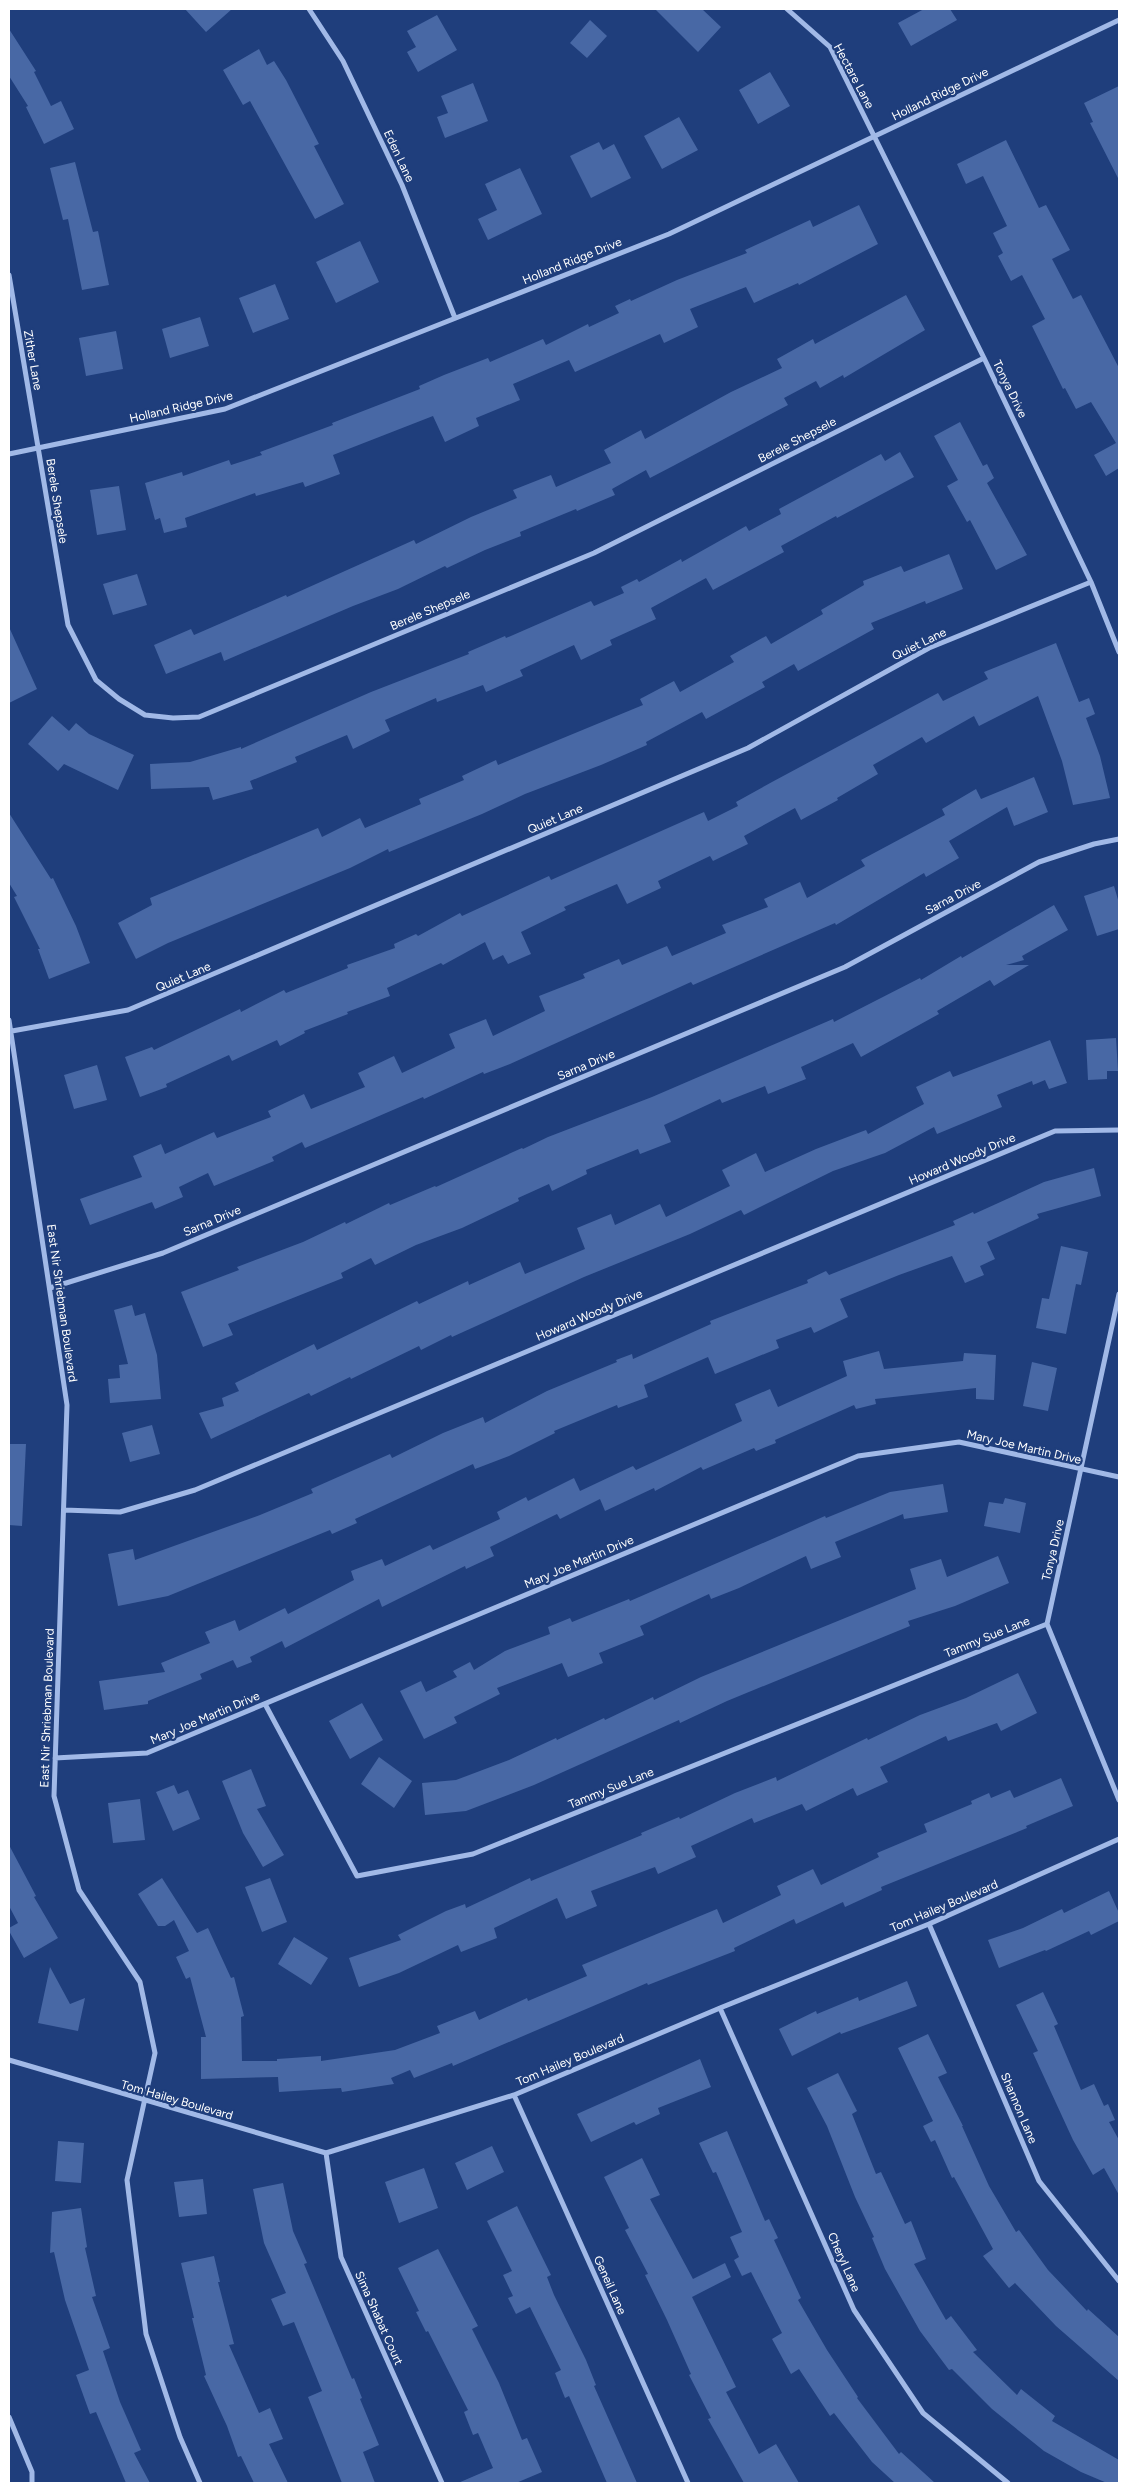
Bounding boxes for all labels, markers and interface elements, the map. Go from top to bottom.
street label: Hectare Lane [831,41,877,111]
street label: Holland Ridge Drive [889,64,991,123]
street label: Eden Lane [381,128,417,185]
street label: Holland Ridge Drive [520,235,624,287]
street label: Zither Lane [21,329,45,392]
street label: Tonya Drive [990,358,1030,421]
street label: Holland Ridge Drive [128,388,235,426]
street label: Berele Shepsele [756,414,839,466]
street label: Berele Shepsele [43,458,71,545]
street label: Berele Shepsele [388,587,473,633]
street label: Quiet Lane [890,625,949,663]
street label: Quiet Lane [525,801,585,837]
street label: Sarna Drive [923,876,984,918]
street label: Quiet Lane [153,959,213,995]
street label: Sarna Drive [555,1046,617,1083]
street label: Howard Woody Drive [907,1130,1018,1188]
street label: Sarna Drive [181,1202,243,1239]
street label: East Nir Shriebman Boulevard [44,1223,80,1383]
street label: Howard Woody Drive [534,1286,645,1344]
street label: Mary Joe Martin Drive [965,1427,1083,1467]
street label: Tonya Drive [1039,1518,1067,1582]
street label: Mary Joe Martin Drive [522,1532,636,1591]
street label: Tammy Sue Lane [942,1613,1032,1660]
street label: East Nir Shriebman Boulevard [37,1628,57,1788]
street label: Mary Joe Martin Drive [148,1688,262,1747]
street label: Tammy Sue Lane [566,1764,656,1811]
street label: Tom Hailey Boulevard [888,1877,1000,1935]
street label: Tom Hailey Boulevard [514,2031,626,2089]
street label: Shannon Lane [998,2070,1040,2146]
street label: Tom Hailey Boulevard [120,2077,234,2123]
street label: Cheryl Lane [825,2230,863,2294]
street label: Geneil Lane [591,2253,629,2317]
street label: Sima Shabat Court [352,2269,406,2367]

